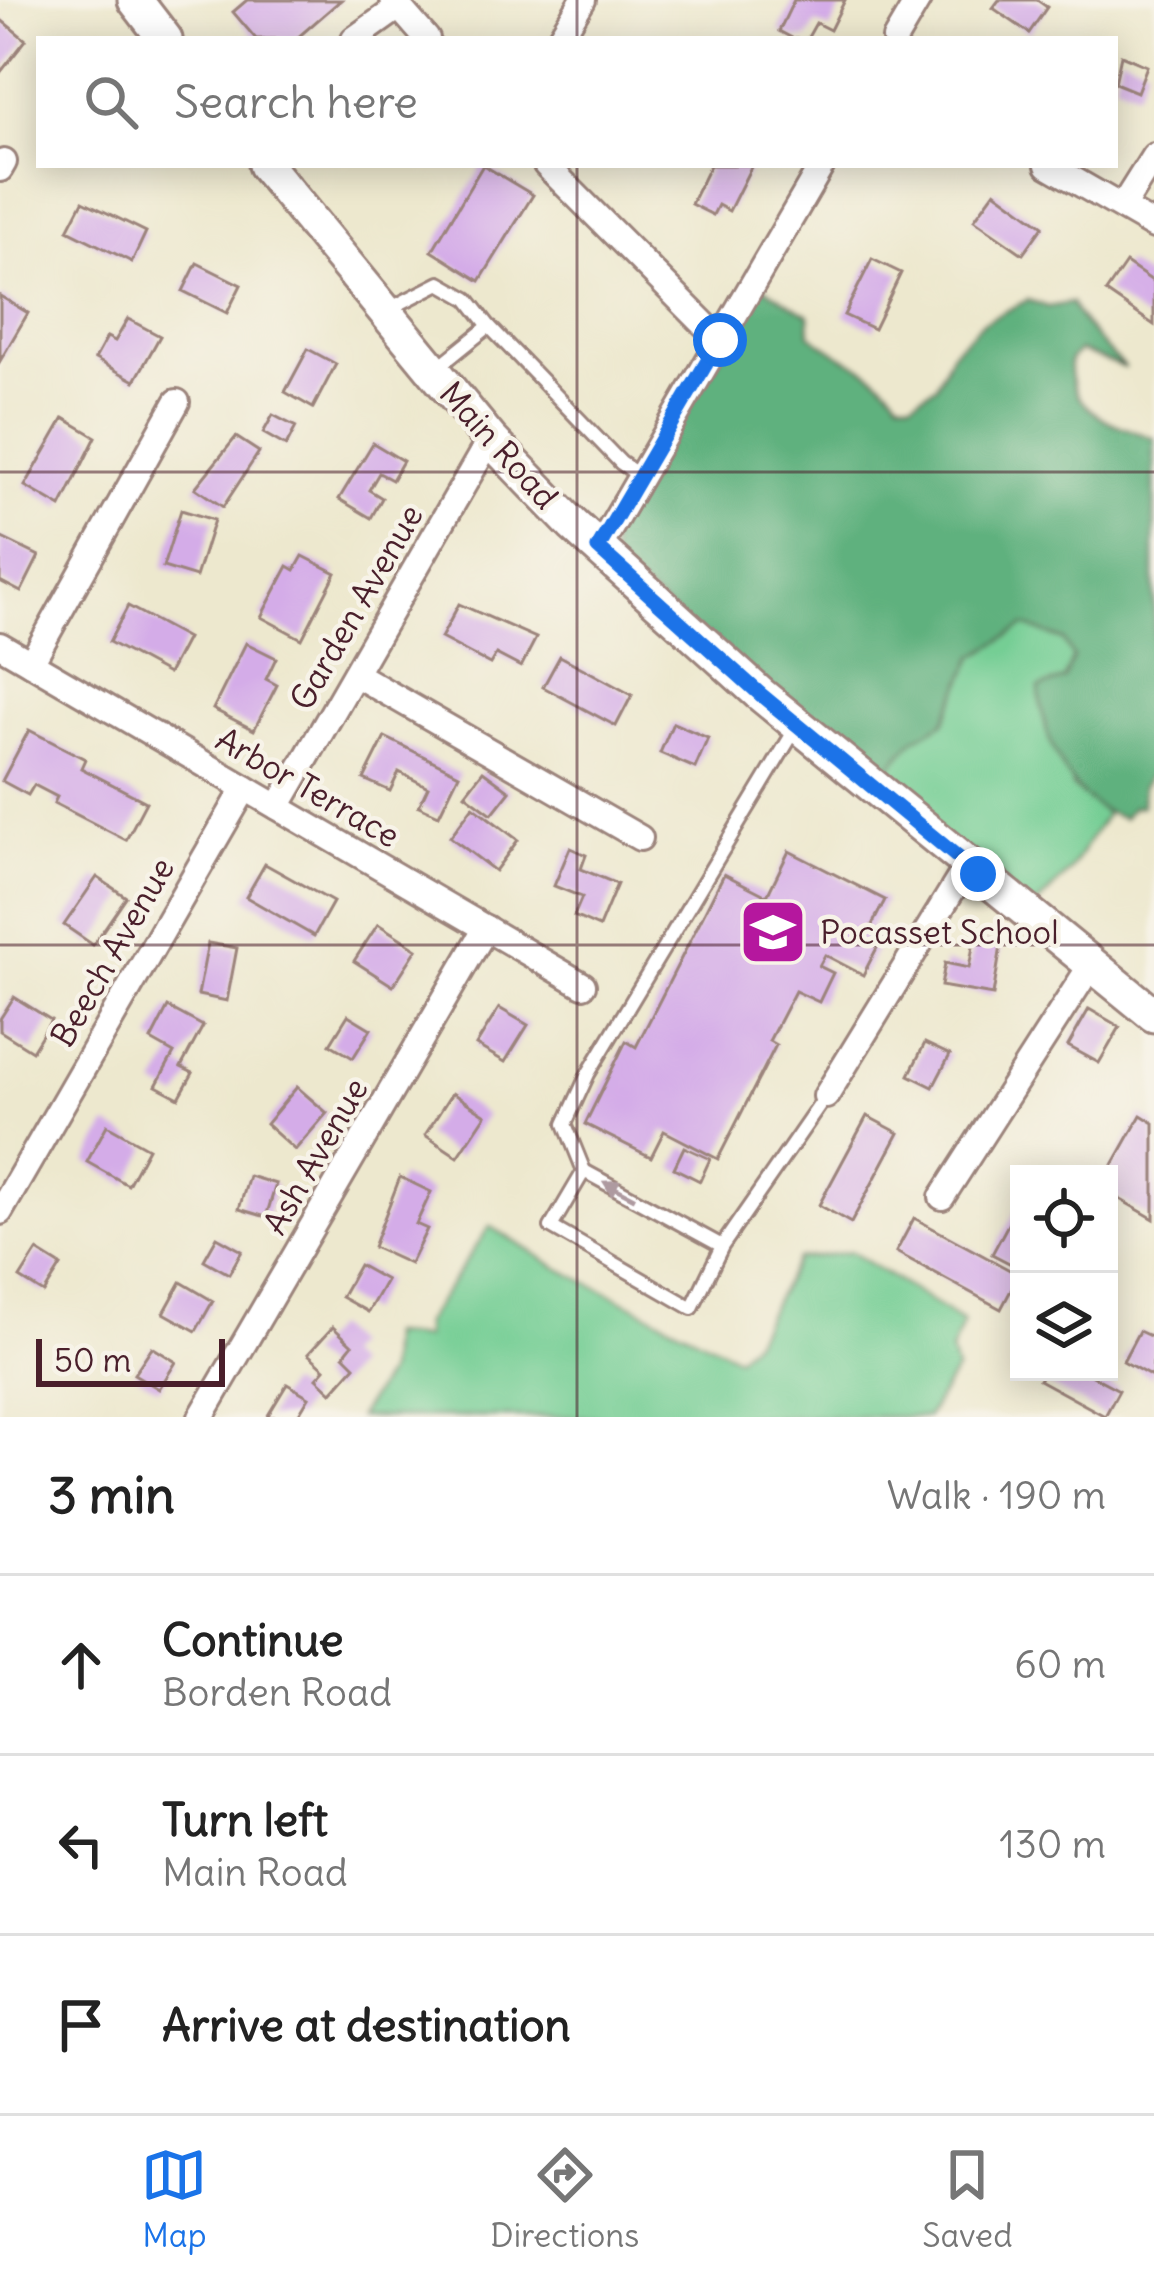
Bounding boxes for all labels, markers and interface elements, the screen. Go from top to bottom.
search box [36,36,1118,168]
icon: search [78,69,144,135]
text: Search here [174,74,418,130]
route start [693,313,747,367]
street label: Main Road [431,373,567,517]
street label: Garden Avenue [280,497,432,717]
street label: Arbor Terrace [209,718,407,856]
route end [951,847,1005,901]
street label: Beech Avenue [41,850,183,1054]
school or university icon: Pocasset School [738,897,808,967]
place label: Pocasset School [820,911,1059,953]
street label: Ash Avenue [253,1070,377,1242]
map controls [1010,1165,1118,1381]
button: locate [1010,1165,1118,1273]
one-way arrow [601,1180,636,1201]
button: layers [1010,1273,1118,1381]
scale bar [36,1333,225,1386]
text: 50 m [54,1339,131,1381]
text: 3 min [48,1463,175,1527]
text: Walk · 190 m [887,1471,1106,1520]
text: Continue [162,1612,344,1668]
icon: ahead [48,1632,114,1698]
text: 60 m [1014,1640,1106,1689]
text: Borden Road [162,1668,392,1717]
text: Turn left [162,1792,328,1848]
icon: left [48,1812,114,1878]
text: 130 m [999,1820,1106,1869]
text: Main Road [162,1848,348,1897]
icon: arrive [48,1992,114,2058]
text: Arrive at destination [162,1997,571,2053]
tab: Map [141,2142,207,2256]
tab: Directions [490,2142,639,2256]
tab: Saved [922,2142,1013,2256]

